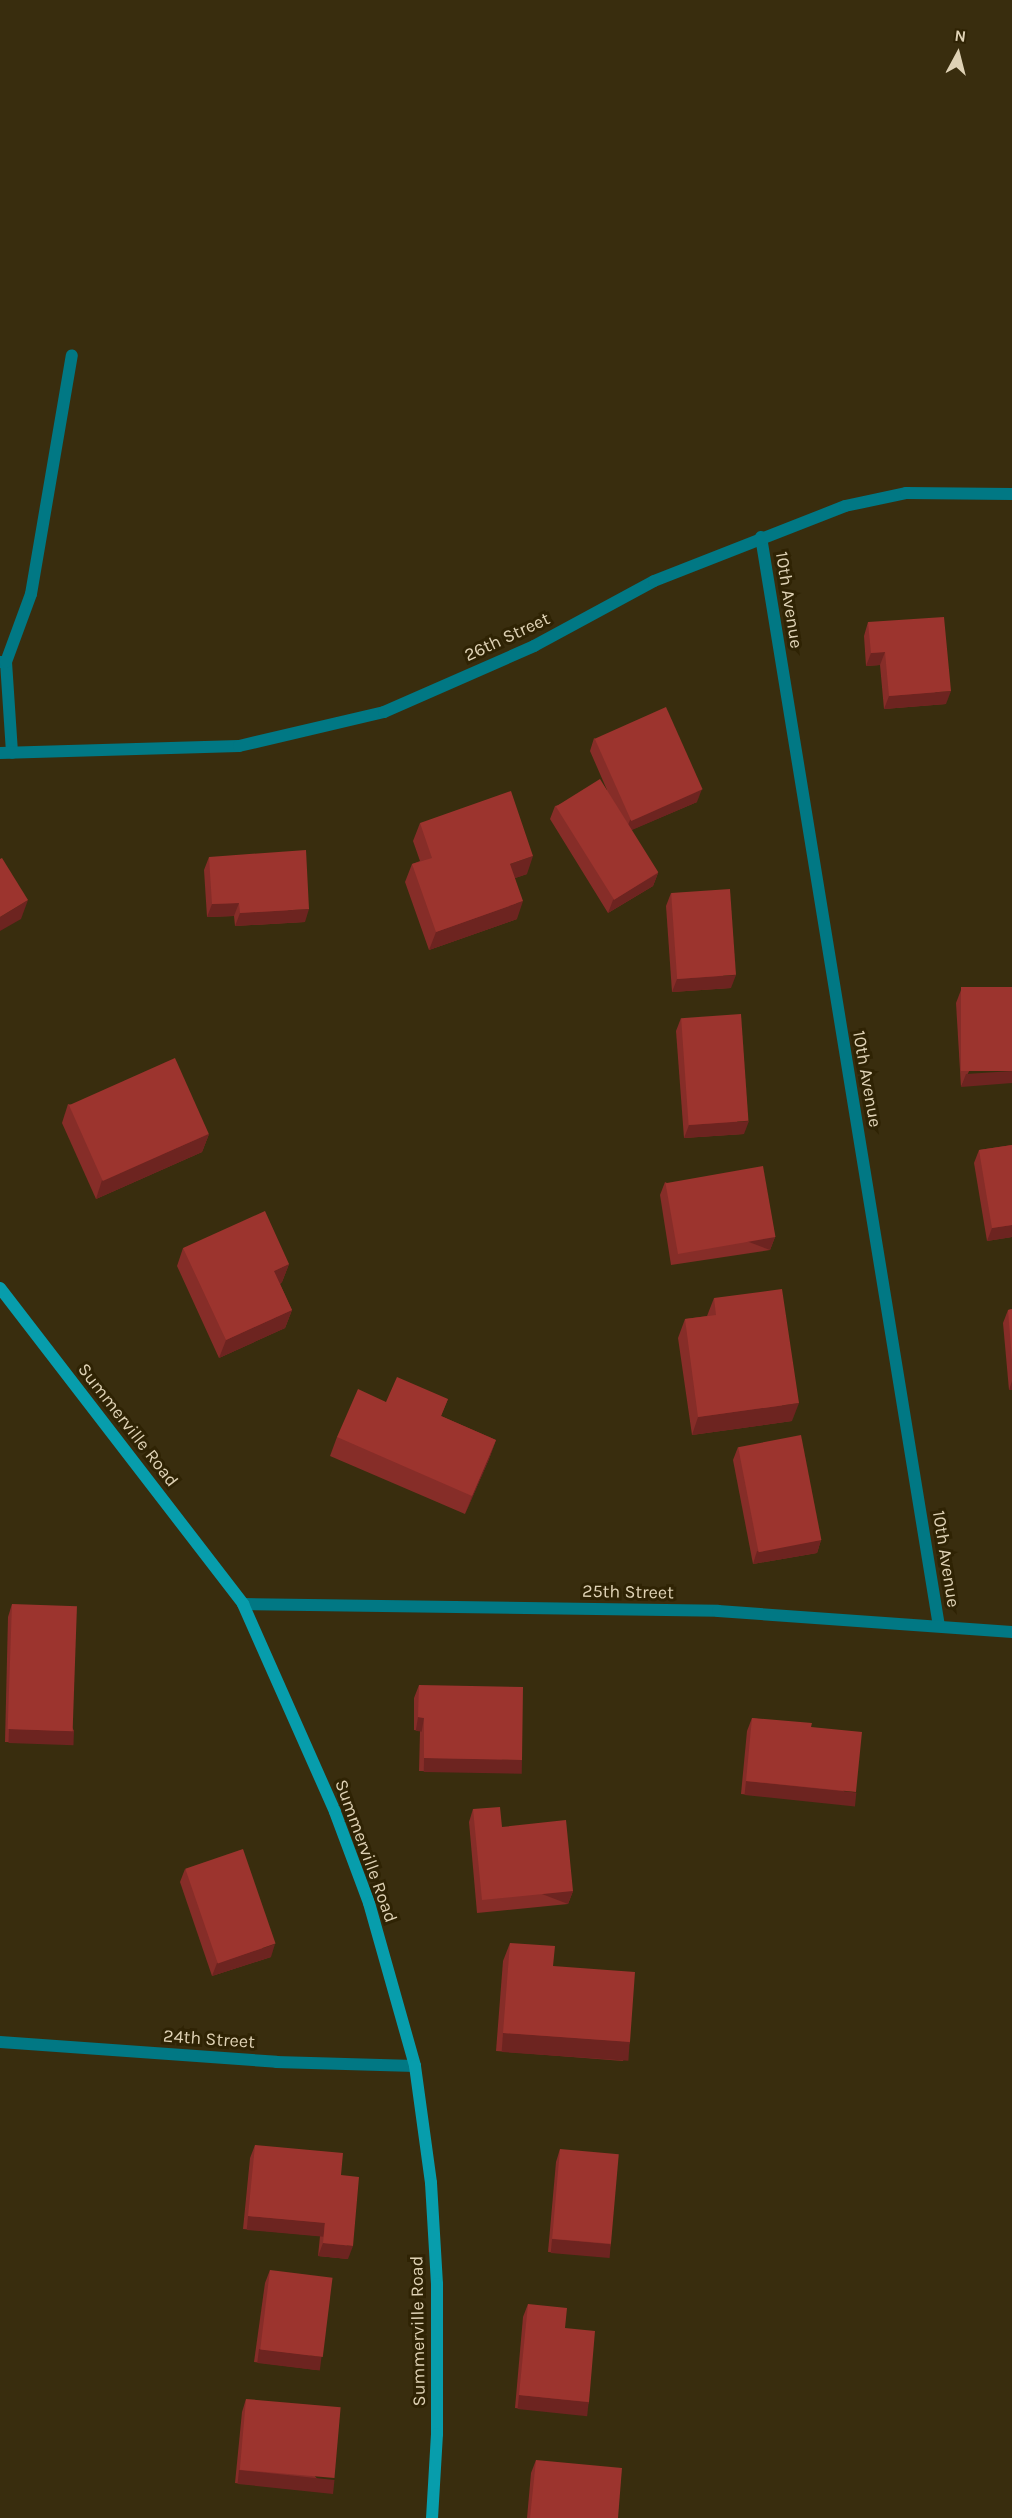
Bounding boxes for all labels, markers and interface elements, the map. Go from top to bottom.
north arrow [928,24,988,84]
text: N [953,26,967,46]
street label: 10th Avenue [771,550,807,650]
street label: 26th Street [461,608,553,666]
street label: 10th Avenue [848,1029,886,1129]
street label: Summerville Road [73,1359,183,1491]
street label: 10th Avenue [928,1509,964,1609]
street label: 25th Street [582,1580,674,1604]
street label: Summerville Road [330,1777,402,1925]
street label: 24th Street [162,2025,256,2053]
street label: Summerville Road [406,2255,430,2407]

